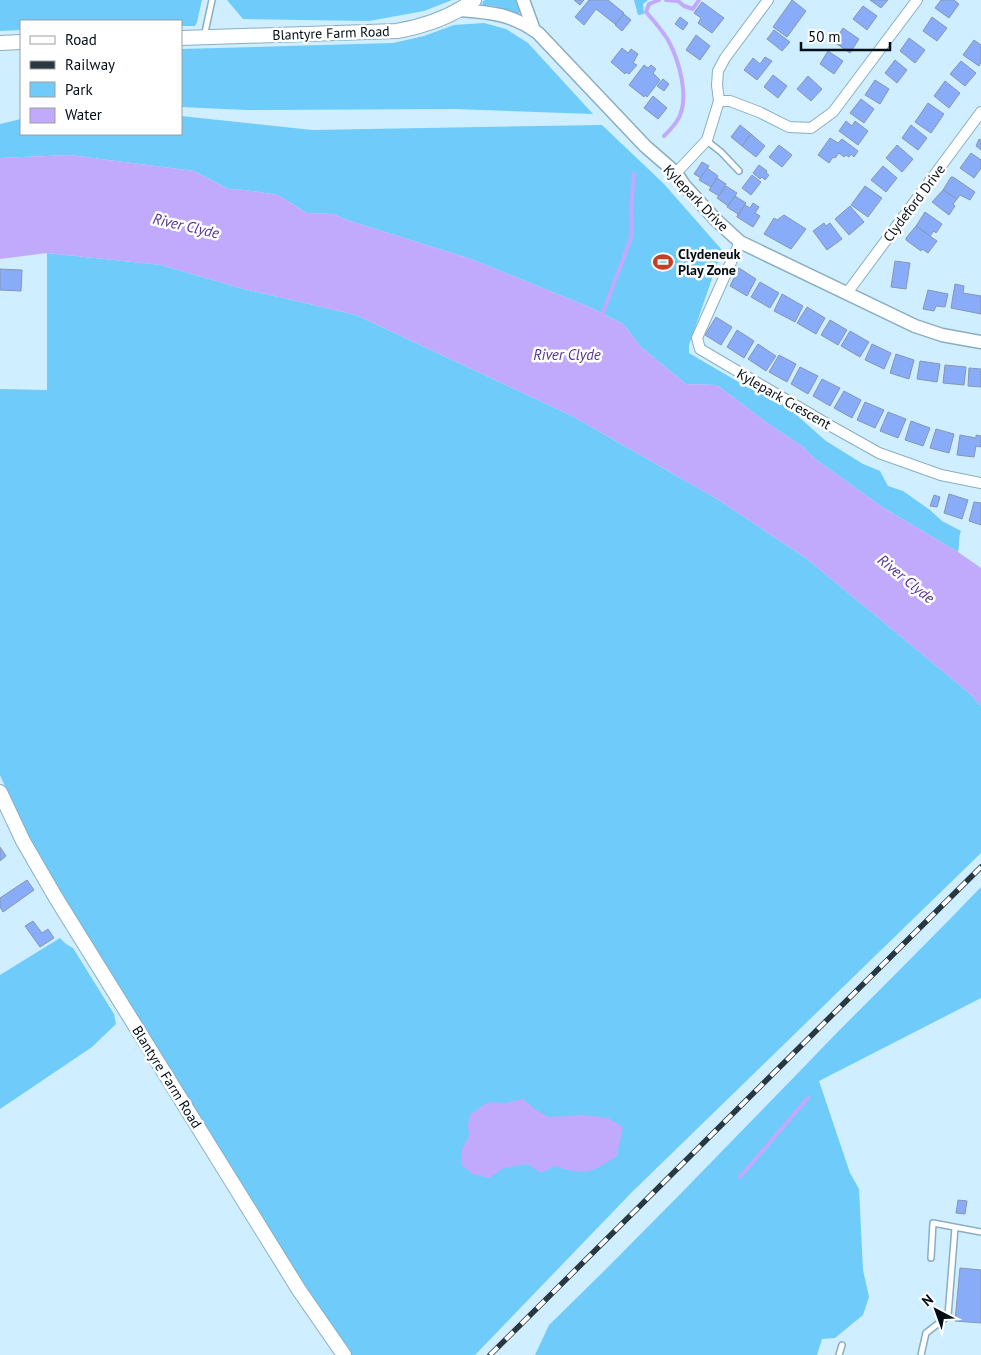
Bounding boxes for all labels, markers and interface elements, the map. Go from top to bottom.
legend [20,20,182,135]
scale bar [801,20,890,52]
street label: Blantyre Farm Road [272,22,390,44]
text: 50 m [808,27,841,46]
text: Road [65,30,97,49]
text: Railway [65,55,115,74]
text: Park [65,80,93,99]
text: Water [65,105,102,124]
street label: Kylepark Drive [660,161,732,235]
street label: Clydeford Drive [879,161,949,245]
water label: River Clyde [151,209,221,242]
place label: Clydeneuk Play Zone [678,245,741,279]
sports icon: Clydeneuk Play Zone [652,251,674,273]
water label: River Clyde [533,345,601,364]
street label: Kylepark Crescent [734,365,835,433]
water label: River Clyde [874,550,939,607]
street label: Blantyre Farm Road [128,1022,206,1132]
north arrow [911,1285,961,1335]
text: N [918,1290,937,1310]

